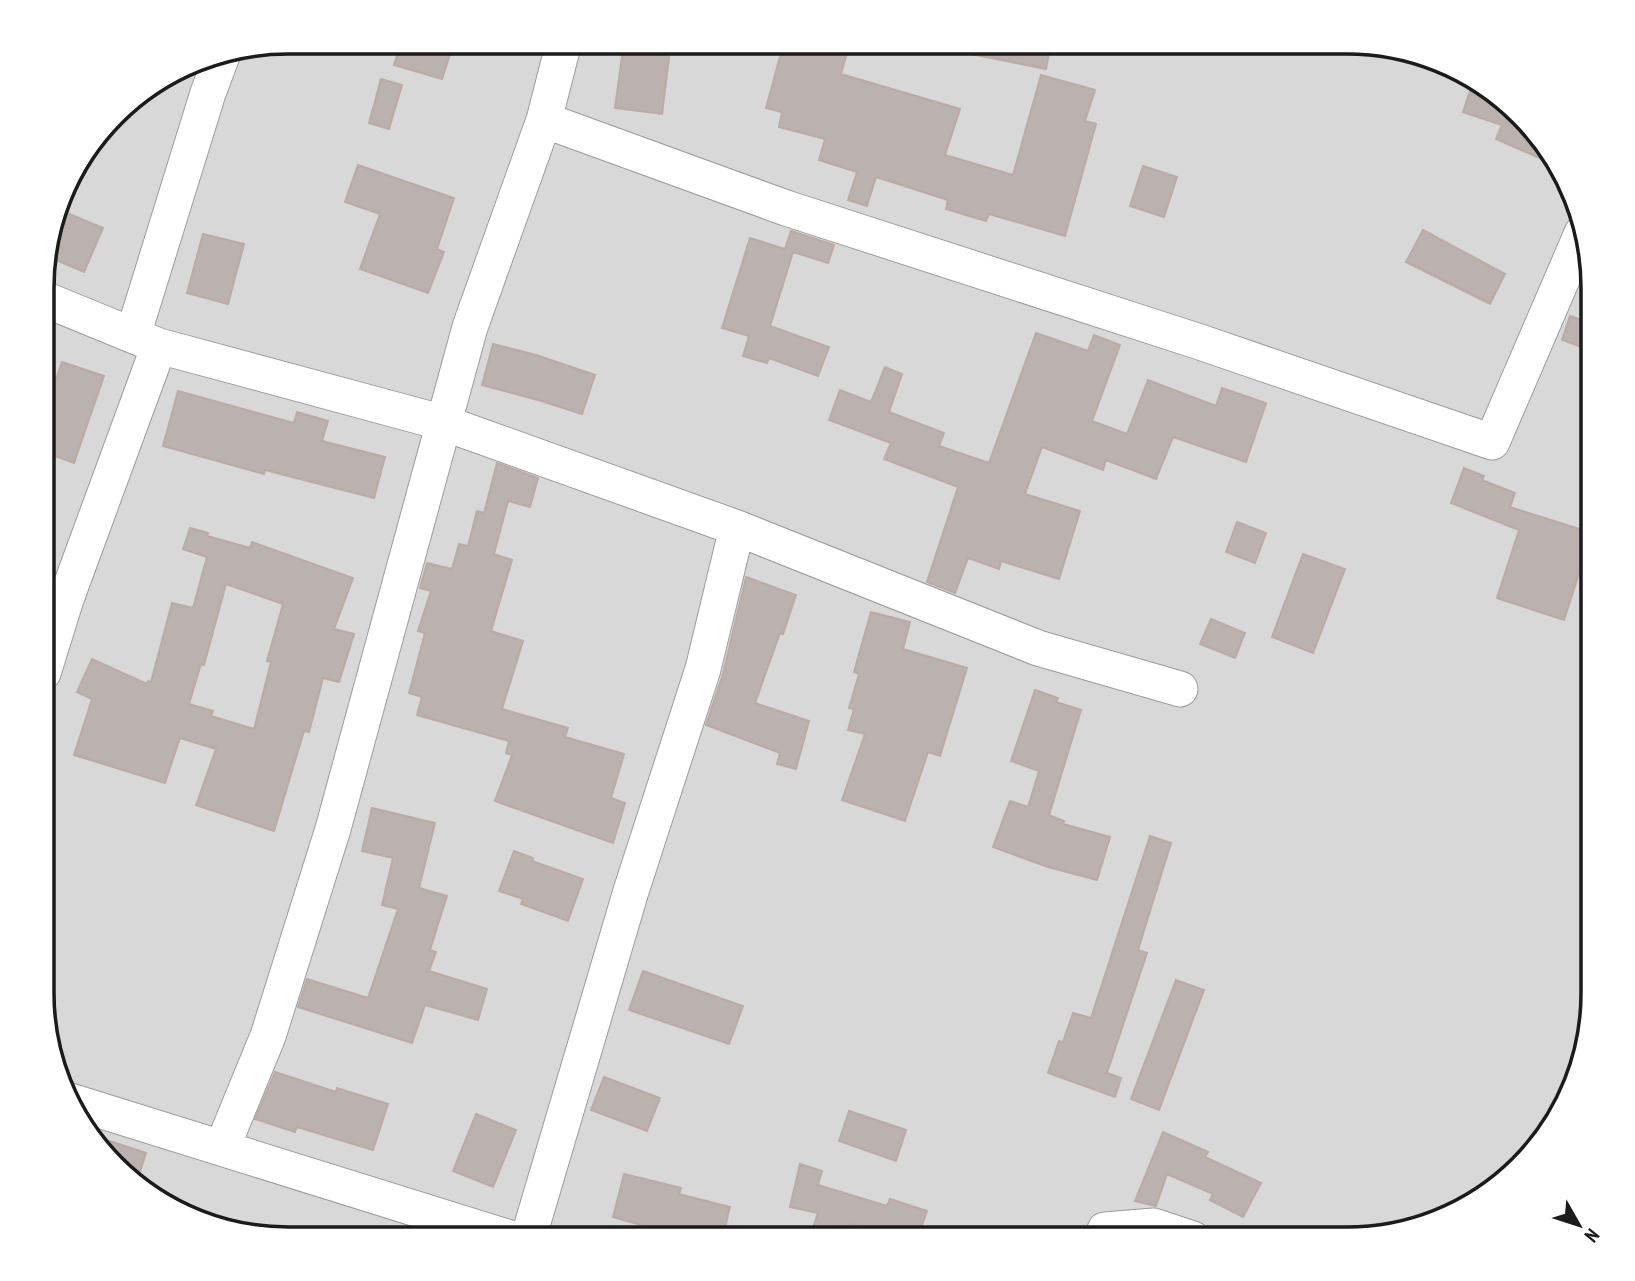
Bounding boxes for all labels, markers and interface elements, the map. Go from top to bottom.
north arrow [1544,1190,1614,1260]
text: N [1580,1224,1605,1247]

